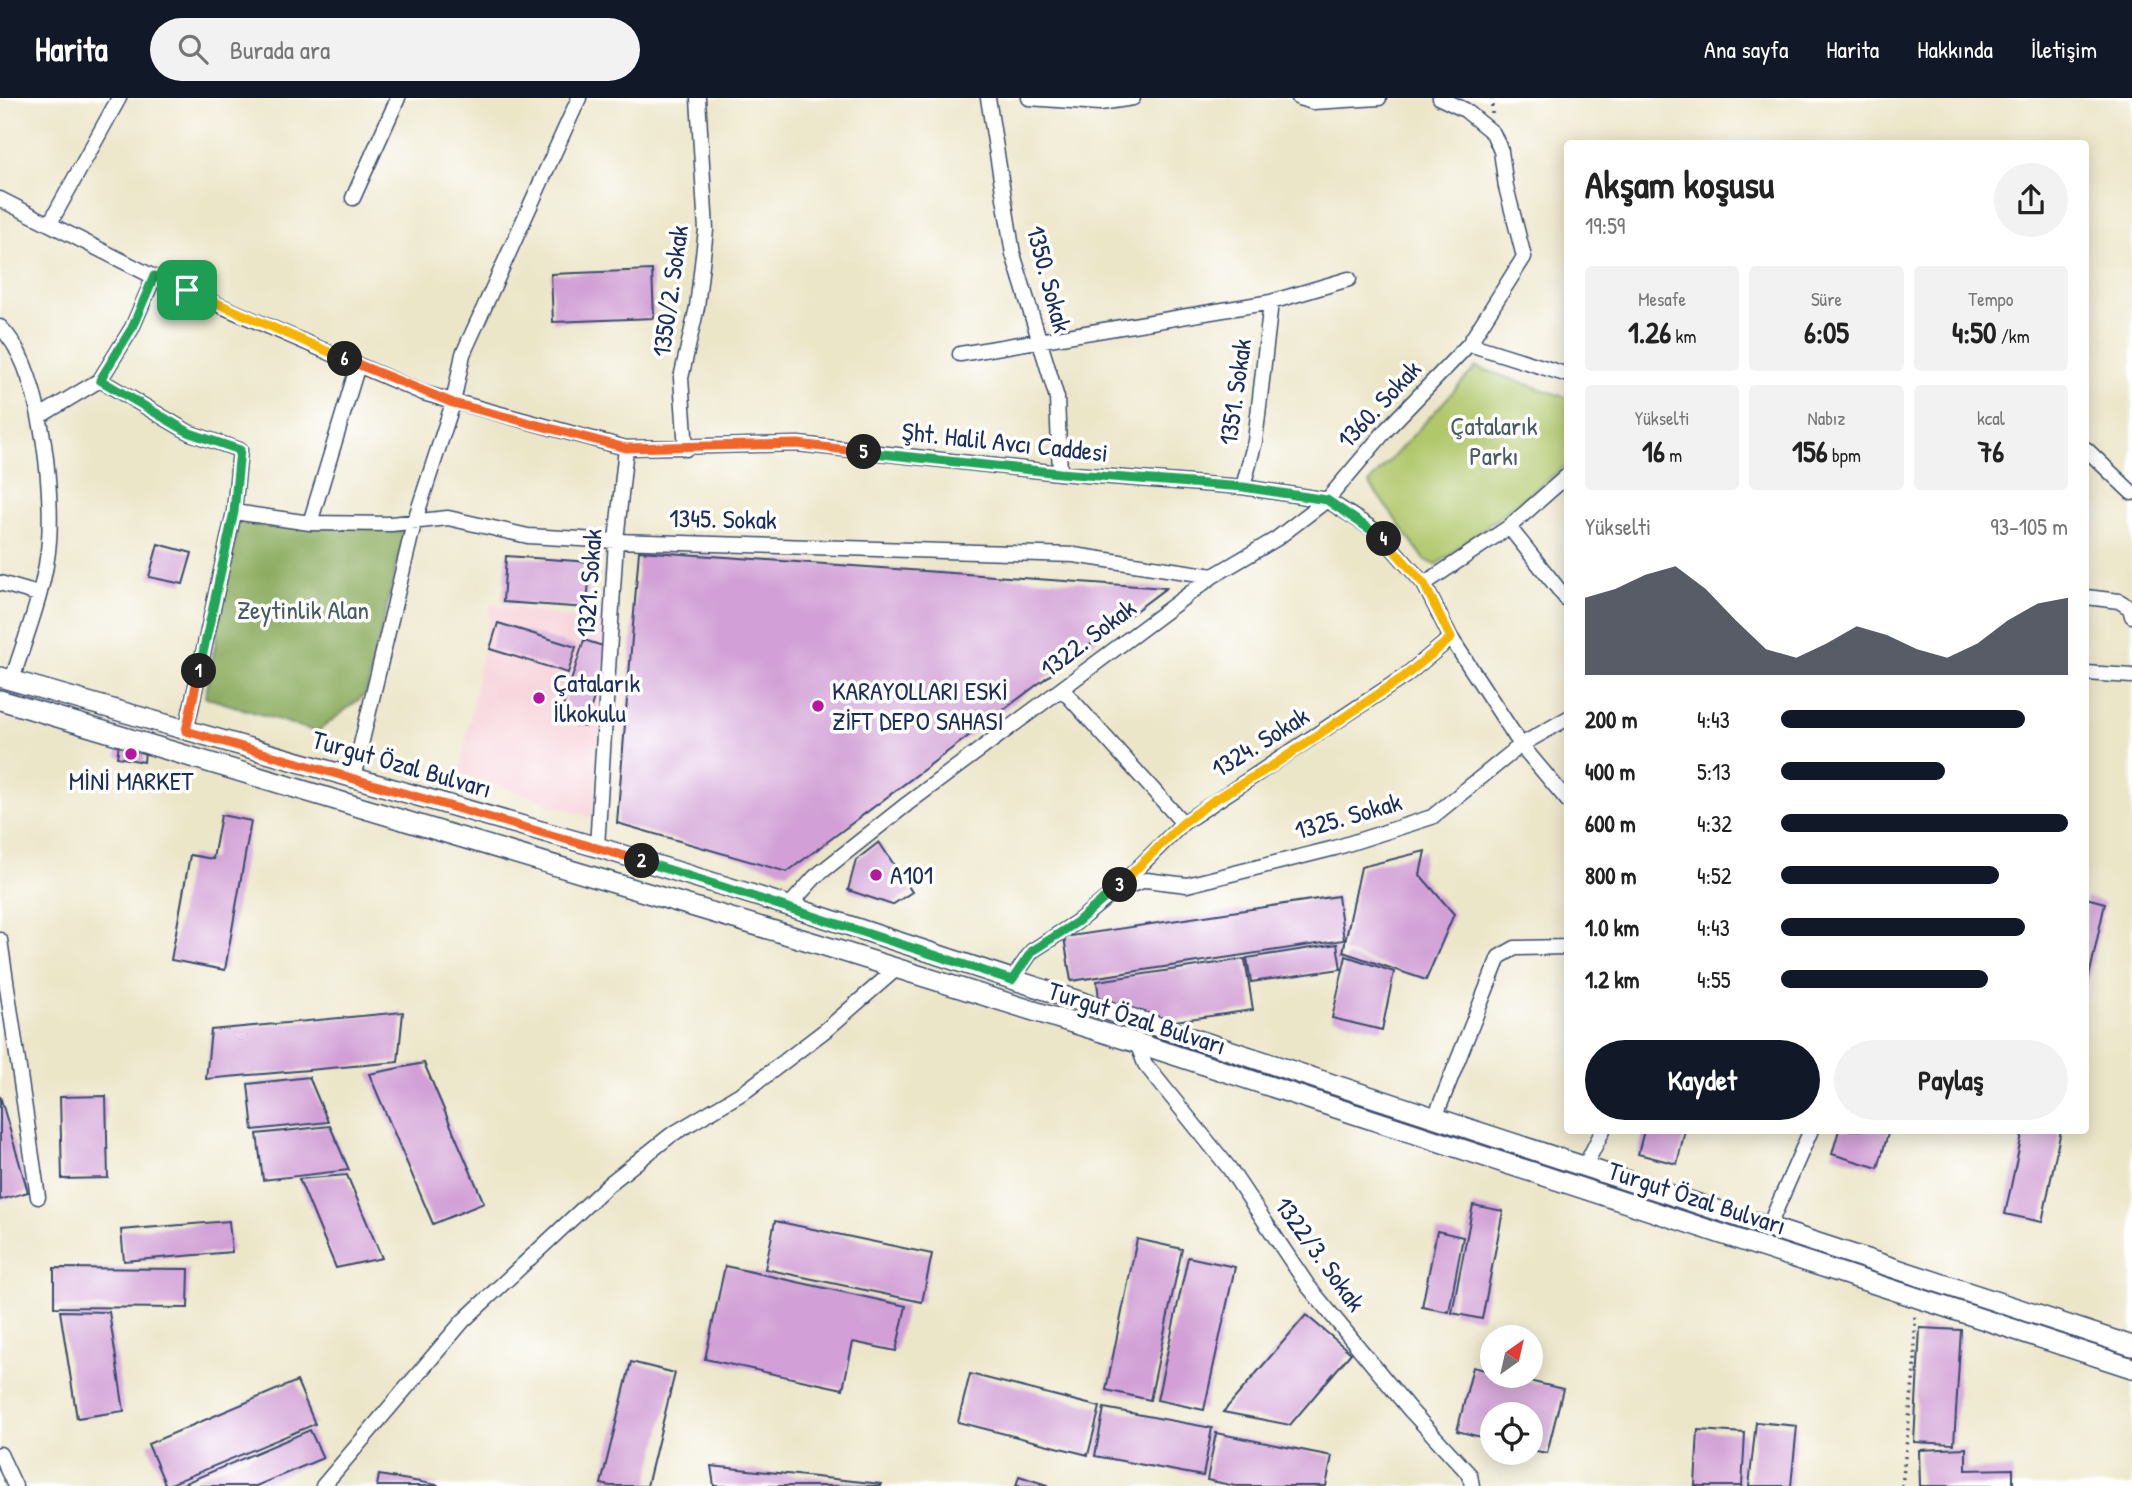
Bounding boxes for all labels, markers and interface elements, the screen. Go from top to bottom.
search box [150,18,640,81]
text: Harita [35,27,108,71]
icon: search [174,30,212,68]
text: Burada ara [230,32,330,67]
text: Ana sayfa [1704,33,1788,65]
text: Harita [1826,33,1879,65]
text: Hakkında [1917,33,1993,65]
text: İletişim [2031,33,2097,65]
text: Akşam koşusu [1585,158,1774,210]
button: share [1994,163,2068,237]
text: 19:59 [1585,210,1625,241]
street label: 1350. Sokak [1018,221,1081,336]
street label: 1350/2. Sokak [643,223,696,359]
pin [157,260,217,320]
icon: arrive [168,271,206,309]
text: Mesafe [1638,286,1686,312]
text: Süre [1811,286,1842,312]
text: Tempo [1968,286,2013,312]
text: 1.26 [1628,312,1671,352]
text: 6:05 [1804,312,1849,352]
text: 4:50 [1952,312,1996,352]
text: km [1671,323,1696,349]
text: /km [1996,323,2030,349]
street label: 1351. Sokak [1210,336,1259,447]
pin: 6 [328,342,362,376]
text: 6 [341,345,348,371]
street label: 1360. Sokak [1329,352,1429,455]
text: Yükselti [1635,405,1689,431]
text: Nabız [1808,405,1845,431]
text: kcal [1977,405,2005,431]
park label: Çatalarık Parkı [1450,408,1538,473]
street label: Şht. Halil Avcı Caddesi [900,413,1110,470]
text: 16 [1642,431,1665,471]
text: 156 [1792,431,1828,471]
text: 76 [1977,431,2004,471]
pin: 5 [846,434,882,470]
text: 5 [859,438,868,464]
text: m [1665,442,1682,468]
text: bpm [1828,442,1861,468]
street label: 1345. Sokak [669,500,777,537]
text: Yükselti [1585,511,1651,542]
text: 93–105 m [1990,511,2068,542]
pin: 4 [1366,522,1402,556]
text: 4 [1380,525,1387,551]
street label: 1321. Sokak [567,527,610,638]
street label: 1322. Sokak [1033,590,1143,685]
park label: Zeytinlik Alan [237,592,369,627]
pin: 1 [182,654,216,688]
text: 1 [195,657,202,683]
place label: Çatalarık İlkokulu [553,665,641,730]
place label: KARAYOLLARI ESKİ ZİFT DEPO SAHASI [832,673,1008,738]
marker: Çatalarık İlkokulu [531,690,547,706]
marker: KARAYOLLARI ESKİ ZİFT DEPO SAHASI [810,698,826,714]
street label: 1324. Sokak [1204,698,1315,785]
text: 200 m [1585,704,1637,735]
text: 4:43 [1697,704,1730,735]
street label: Turgut Özal Bulvarı [308,721,496,806]
marker: MİNİ MARKET [123,746,139,762]
text: 400 m [1585,756,1635,787]
text: 5:13 [1697,756,1731,787]
place label: MİNİ MARKET [69,763,194,798]
street label: 1325. Sokak [1290,783,1406,847]
text: 600 m [1585,808,1636,839]
text: 4:32 [1697,808,1732,839]
pin: 2 [624,844,660,878]
text: 2 [637,847,646,873]
place label: A101 [890,857,933,892]
text: 800 m [1585,860,1637,891]
text: 4:52 [1697,860,1731,891]
marker: A101 [868,867,884,883]
pin: 3 [1102,868,1138,902]
text: 3 [1115,871,1124,897]
text: 1.0 km [1585,912,1639,943]
text: 4:43 [1697,912,1730,943]
text: 1.2 km [1585,964,1640,995]
text: 4:55 [1697,964,1730,995]
street label: Turgut Özal Bulvarı [1044,972,1231,1063]
button: Kaydet [1585,1040,1820,1120]
button: Paylaş [1834,1040,2068,1120]
street label: Turgut Özal Bulvarı [1604,1152,1791,1243]
street label: 1322/3. Sokak [1267,1189,1374,1318]
north arrow [1480,1325,1544,1388]
map controls [1480,1325,1543,1465]
button: locate [1480,1402,1543,1465]

